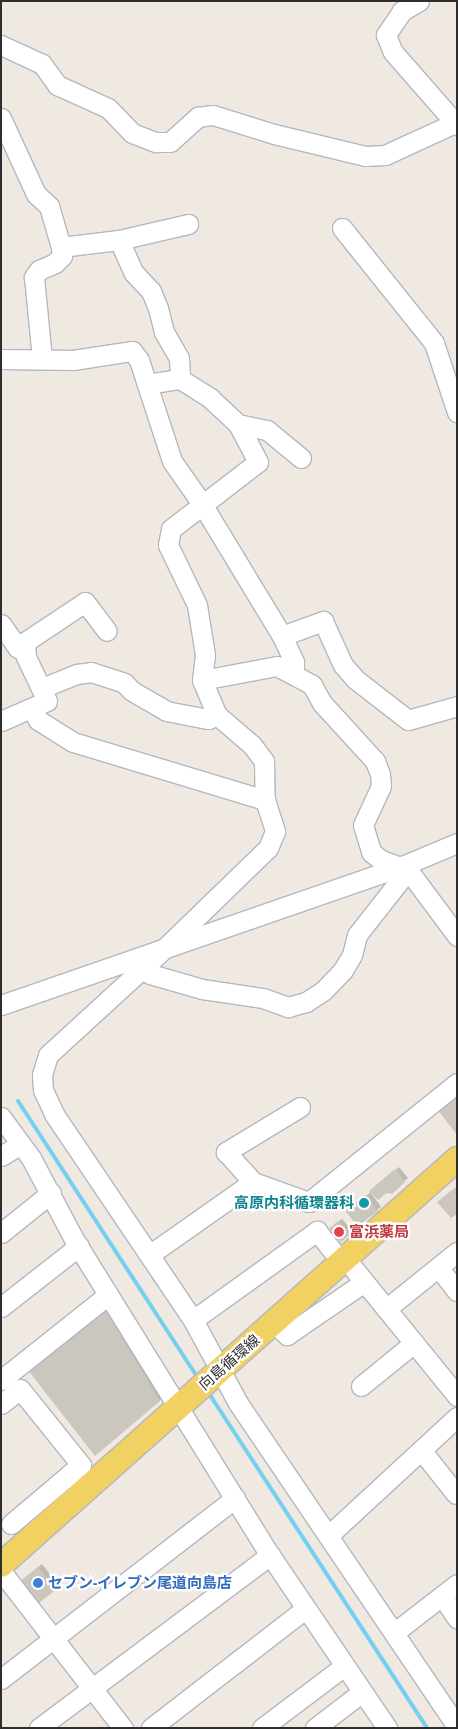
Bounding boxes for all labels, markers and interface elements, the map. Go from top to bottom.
place label: 高原内科循環器科 [234,1194,354,1212]
marker: 高原内科循環器科 [358,1197,370,1209]
place label: 富浜薬局 [349,1223,409,1241]
marker: 富浜薬局 [333,1226,345,1238]
street label: 向島循環線 [195,1331,263,1393]
place label: セブン-イレブン尾道向島店 [48,1574,232,1592]
marker: セブン-イレブン尾道向島店 [32,1577,44,1589]

